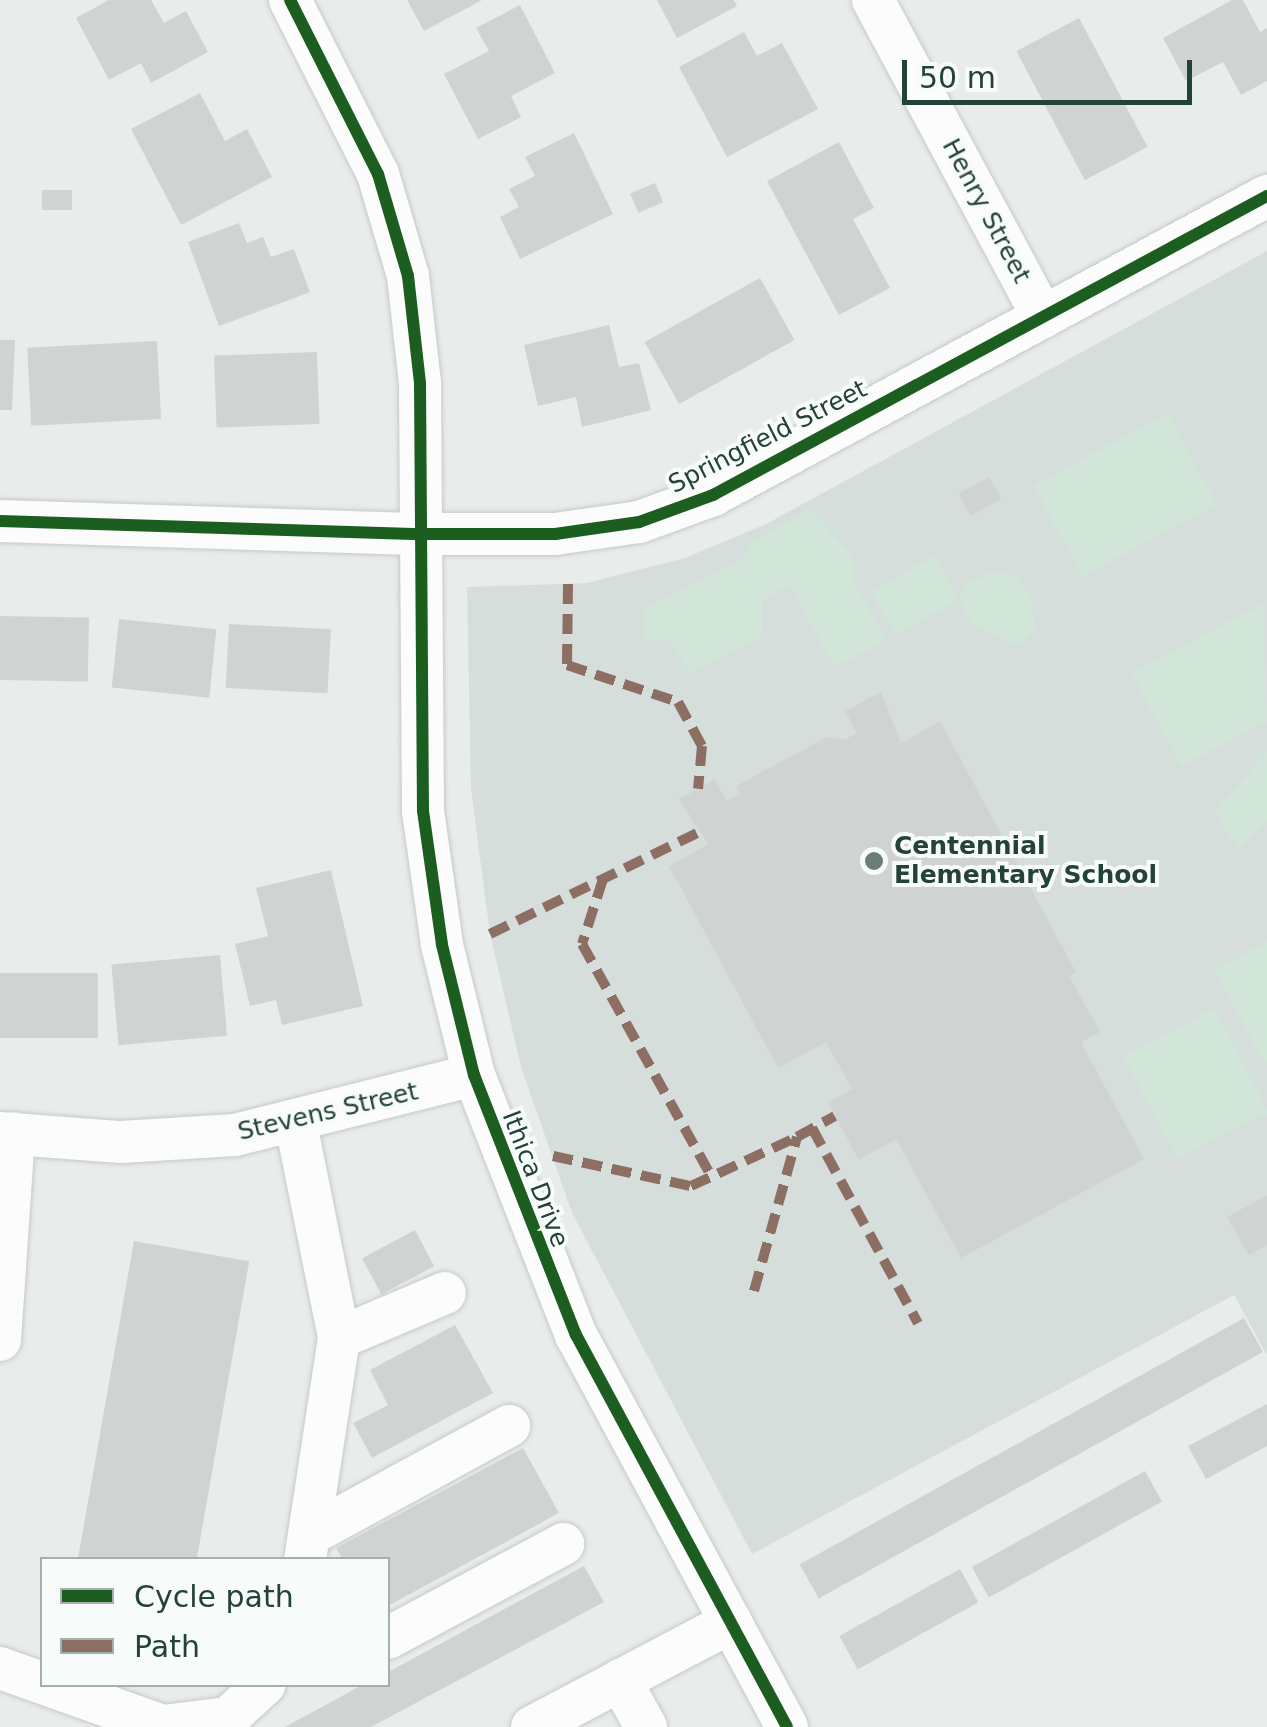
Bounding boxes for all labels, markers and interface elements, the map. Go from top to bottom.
scale bar [907,40,1197,102]
text: 50 m [919,60,996,95]
street label: Henry Street [935,134,1037,288]
street label: Springfield Street [664,374,872,500]
place label: Centennial Elementary School [894,832,1157,891]
marker: Centennial Elementary School [863,850,885,872]
street label: Stevens Street [235,1077,421,1147]
street label: Ithica Drive [495,1107,575,1251]
legend [40,1557,390,1687]
text: Cycle path [134,1579,294,1614]
text: Path [134,1629,200,1664]

